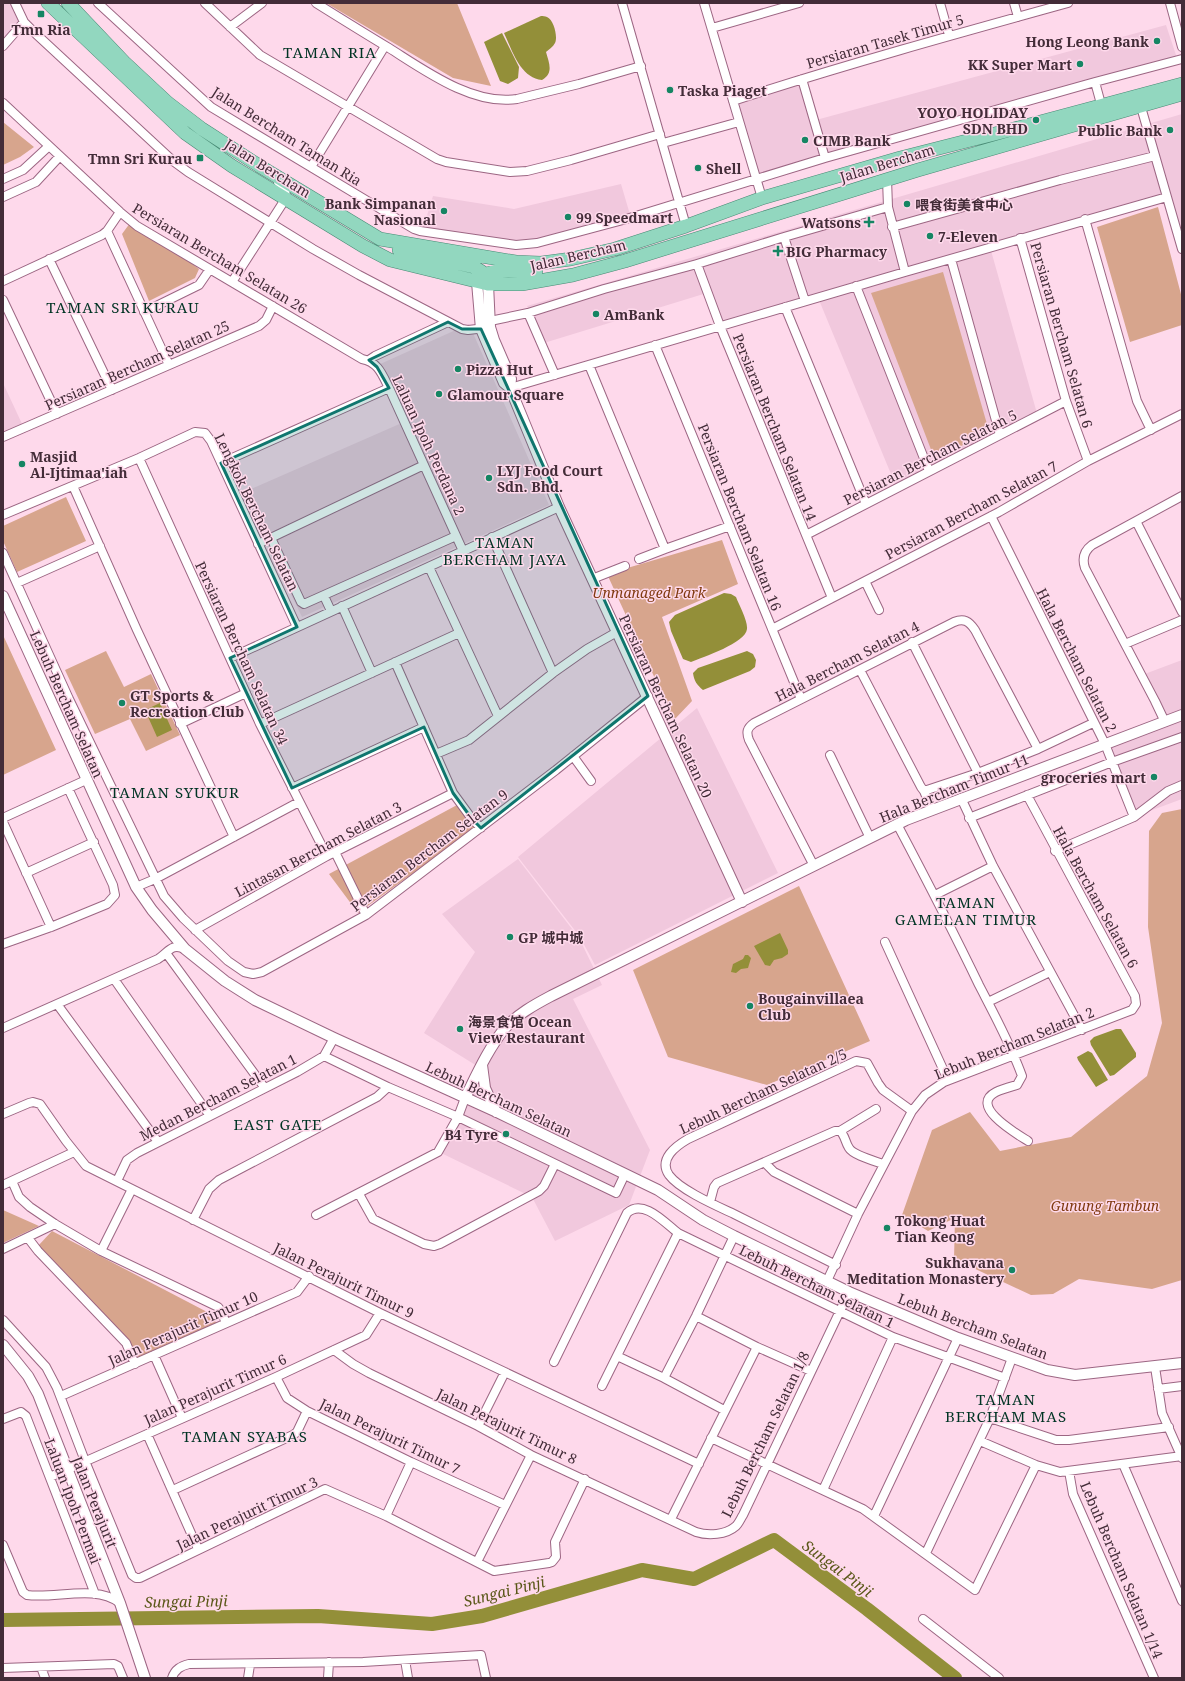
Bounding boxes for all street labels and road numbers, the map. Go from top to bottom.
street label: Persiaran Tasek Timur 5 [804,9,966,73]
street label: Jalan Bercham Taman Ria [209,83,365,189]
street label: Jalan Bercham [222,135,314,201]
street label: Jalan Bercham [836,140,937,187]
street label: Persiaran Bercham Selatan 26 [129,198,311,318]
street label: Jalan Bercham [527,235,628,275]
street label: Persiaran Bercham Selatan 6 [1026,240,1098,430]
street label: Persiaran Bercham Selatan 25 [42,316,232,414]
street label: Persiaran Bercham Selatan 14 [729,331,821,524]
street label: Laluan Ipoh Perdana 2 [388,372,470,518]
street label: Persiaran Bercham Selatan 5 [840,405,1020,509]
street label: Persiaran Bercham Selatan 16 [694,421,786,614]
street label: Lengkok Bercham Selatan [210,430,304,594]
street label: Persiaran Bercham Selatan 7 [882,456,1061,564]
street label: Persiaran Bercham Selatan 34 [191,558,293,748]
street label: Hala Bercham Selatan 2 [1032,585,1122,735]
street label: Persiaran Bercham Selatan 20 [615,611,717,801]
street label: Hala Bercham Selatan 4 [772,616,922,706]
street label: Lebuh Bercham Selatan [26,627,108,781]
street label: Hala Bercham Timur 11 [876,749,1032,827]
street label: Persiaran Bercham Selatan 9 [346,784,512,916]
street label: Lintasan Bercham Selatan 3 [231,797,405,901]
street label: Hala Bercham Selatan 6 [1049,823,1143,971]
street label: Lebuh Bercham Selatan 2 [931,1002,1097,1084]
street label: Lebuh Bercham Selatan 2/5 [676,1044,850,1138]
street label: Medan Bercham Selatan 1 [136,1049,300,1145]
street label: Lebuh Bercham Selatan [423,1057,575,1141]
street label: Jalan Perajurit Timur 9 [270,1237,417,1322]
street label: Lebuh Bercham Selatan 1 [736,1240,898,1332]
street label: Jalan Perajurit Timur 10 [104,1286,261,1370]
street label: Lebuh Bercham Selatan [895,1289,1051,1363]
street label: Lebuh Bercham Selatan 1/8 [716,1348,814,1520]
street label: Jalan Perajurit Timur 6 [140,1349,289,1429]
street label: Jalan Perajurit Timur 8 [433,1383,580,1468]
street label: Jalan Perajurit Timur 7 [316,1393,463,1478]
street label: Laluan Ipoh Permai [40,1436,106,1567]
street label: Jalan Perajurit [68,1453,122,1551]
street label: Jalan Perajurit Timur 3 [172,1472,321,1555]
street label: Lebuh Bercham Selatan 1/14 [1076,1479,1168,1661]

